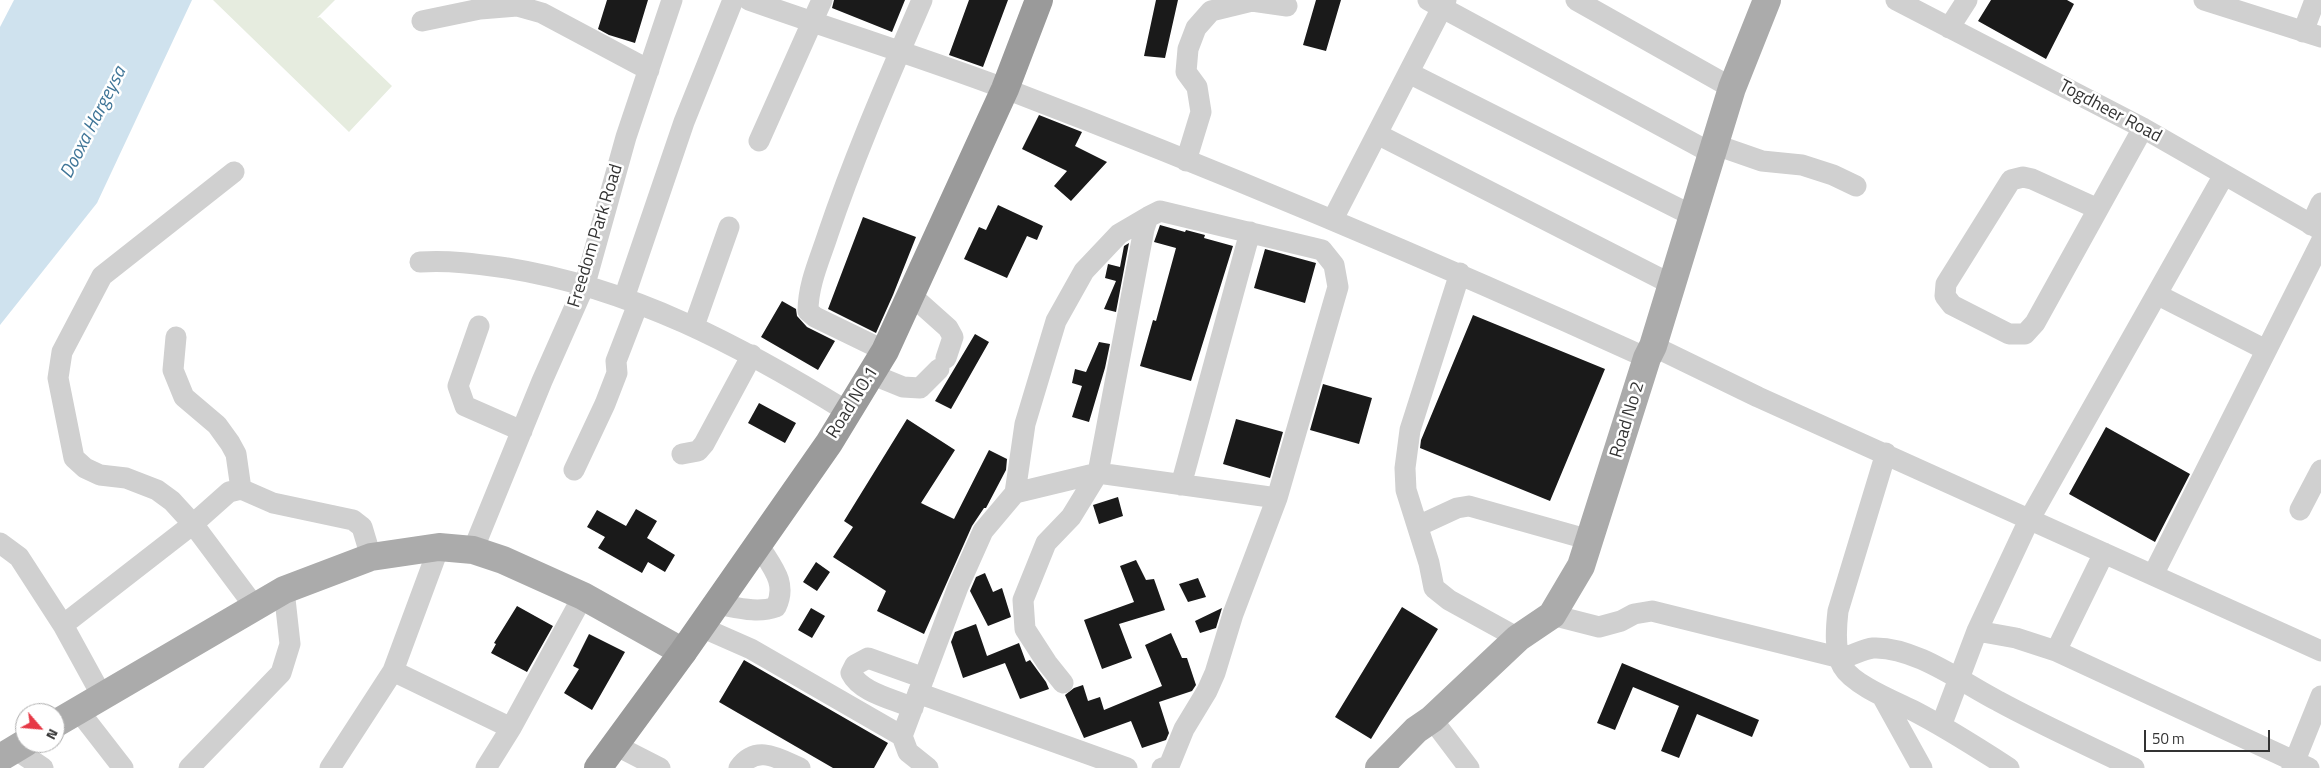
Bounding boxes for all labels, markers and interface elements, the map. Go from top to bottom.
water label: Dooxa Hargeysa [56,63,132,183]
street label: Togdheer Road [2055,76,2165,148]
street label: Freedom Park Road [564,162,628,310]
street label: Road NO.1 [822,363,884,443]
street label: Road No 2 [1606,379,1650,461]
north arrow [15,703,65,753]
scale bar [2146,720,2272,752]
text: N [41,725,64,744]
text: 50 m [2152,727,2185,750]

